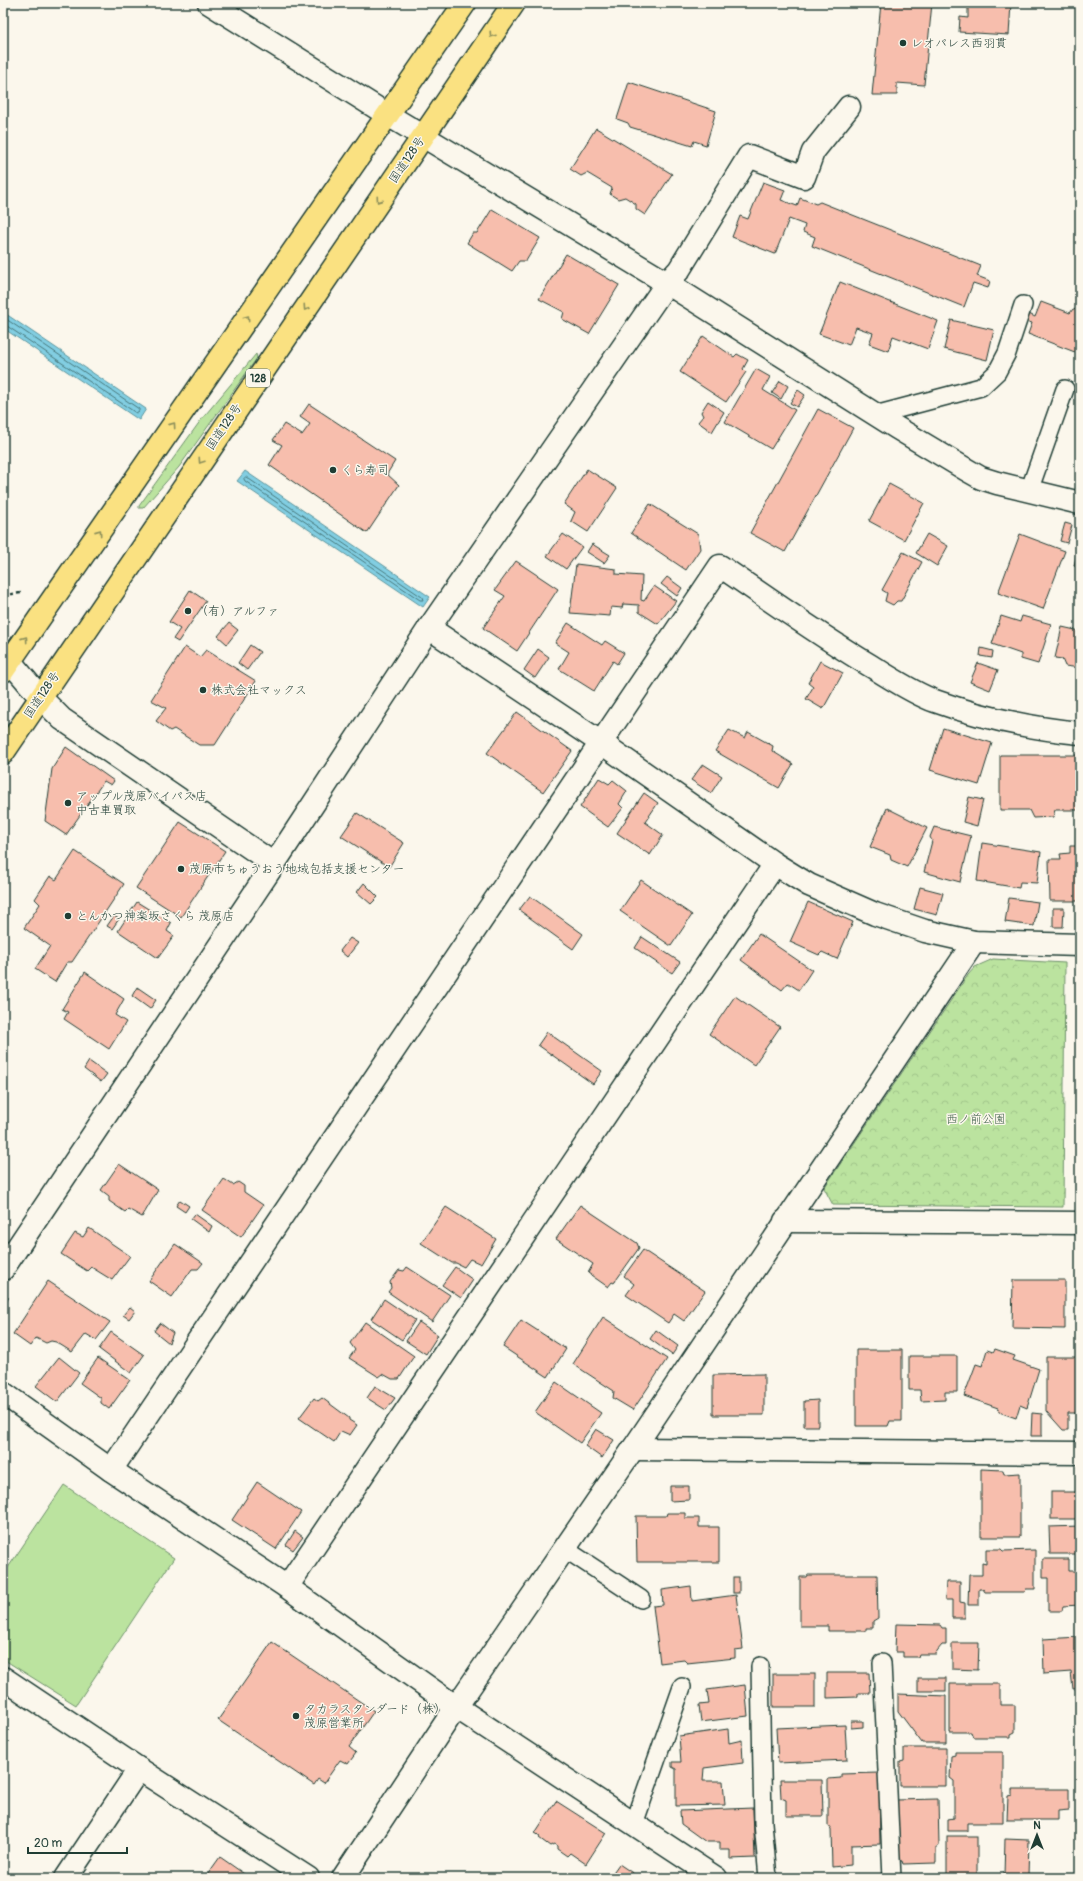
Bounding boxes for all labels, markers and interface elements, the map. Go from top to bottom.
one-way arrow [489,31,497,38]
place label: レオパレス西羽貫 [911,36,1007,51]
marker: レオパレス西羽貫 [898,38,908,48]
street label: 国道128号 [386,134,428,186]
one-way arrow [377,196,384,203]
one-way arrow [303,304,311,311]
one-way arrow [242,316,249,323]
road number: 128 [246,369,270,387]
street label: 国道128号 [203,401,245,453]
one-way arrow [168,422,176,429]
one-way arrow [199,457,206,464]
place label: くら寿司 [341,463,389,478]
marker: くら寿司 [328,465,338,475]
one-way arrow [94,529,102,536]
place label: （有）アルファ [196,604,279,619]
marker: （有）アルファ [183,606,193,616]
one-way arrow [20,636,27,643]
street label: 国道128号 [21,669,63,721]
place label: 株式会社マックス [211,683,307,698]
marker: 株式会社マックス [198,685,208,695]
place label: アップル茂原バイパス店 中古車買取 [76,789,207,818]
marker: アップル茂原バイパス店 中古車買取 [63,798,73,808]
place label: 茂原市ちゅうおう地域包括支援センター [189,862,405,877]
marker: 茂原市ちゅうおう地域包括支援センター [176,864,186,874]
place label: とんかつ神楽坂さくら 茂原店 [76,909,235,924]
marker: とんかつ神楽坂さくら 茂原店 [63,911,73,921]
park label: 西ノ前公園 [946,1112,1006,1127]
place label: タカラスタンダード（株） 茂原営業所 [304,1702,446,1731]
marker: タカラスタンダード（株） 茂原営業所 [291,1711,301,1721]
north arrow [1017,1815,1057,1855]
text: N [1033,1819,1041,1832]
scale bar [28,1829,127,1855]
text: 20 m [34,1836,63,1851]

